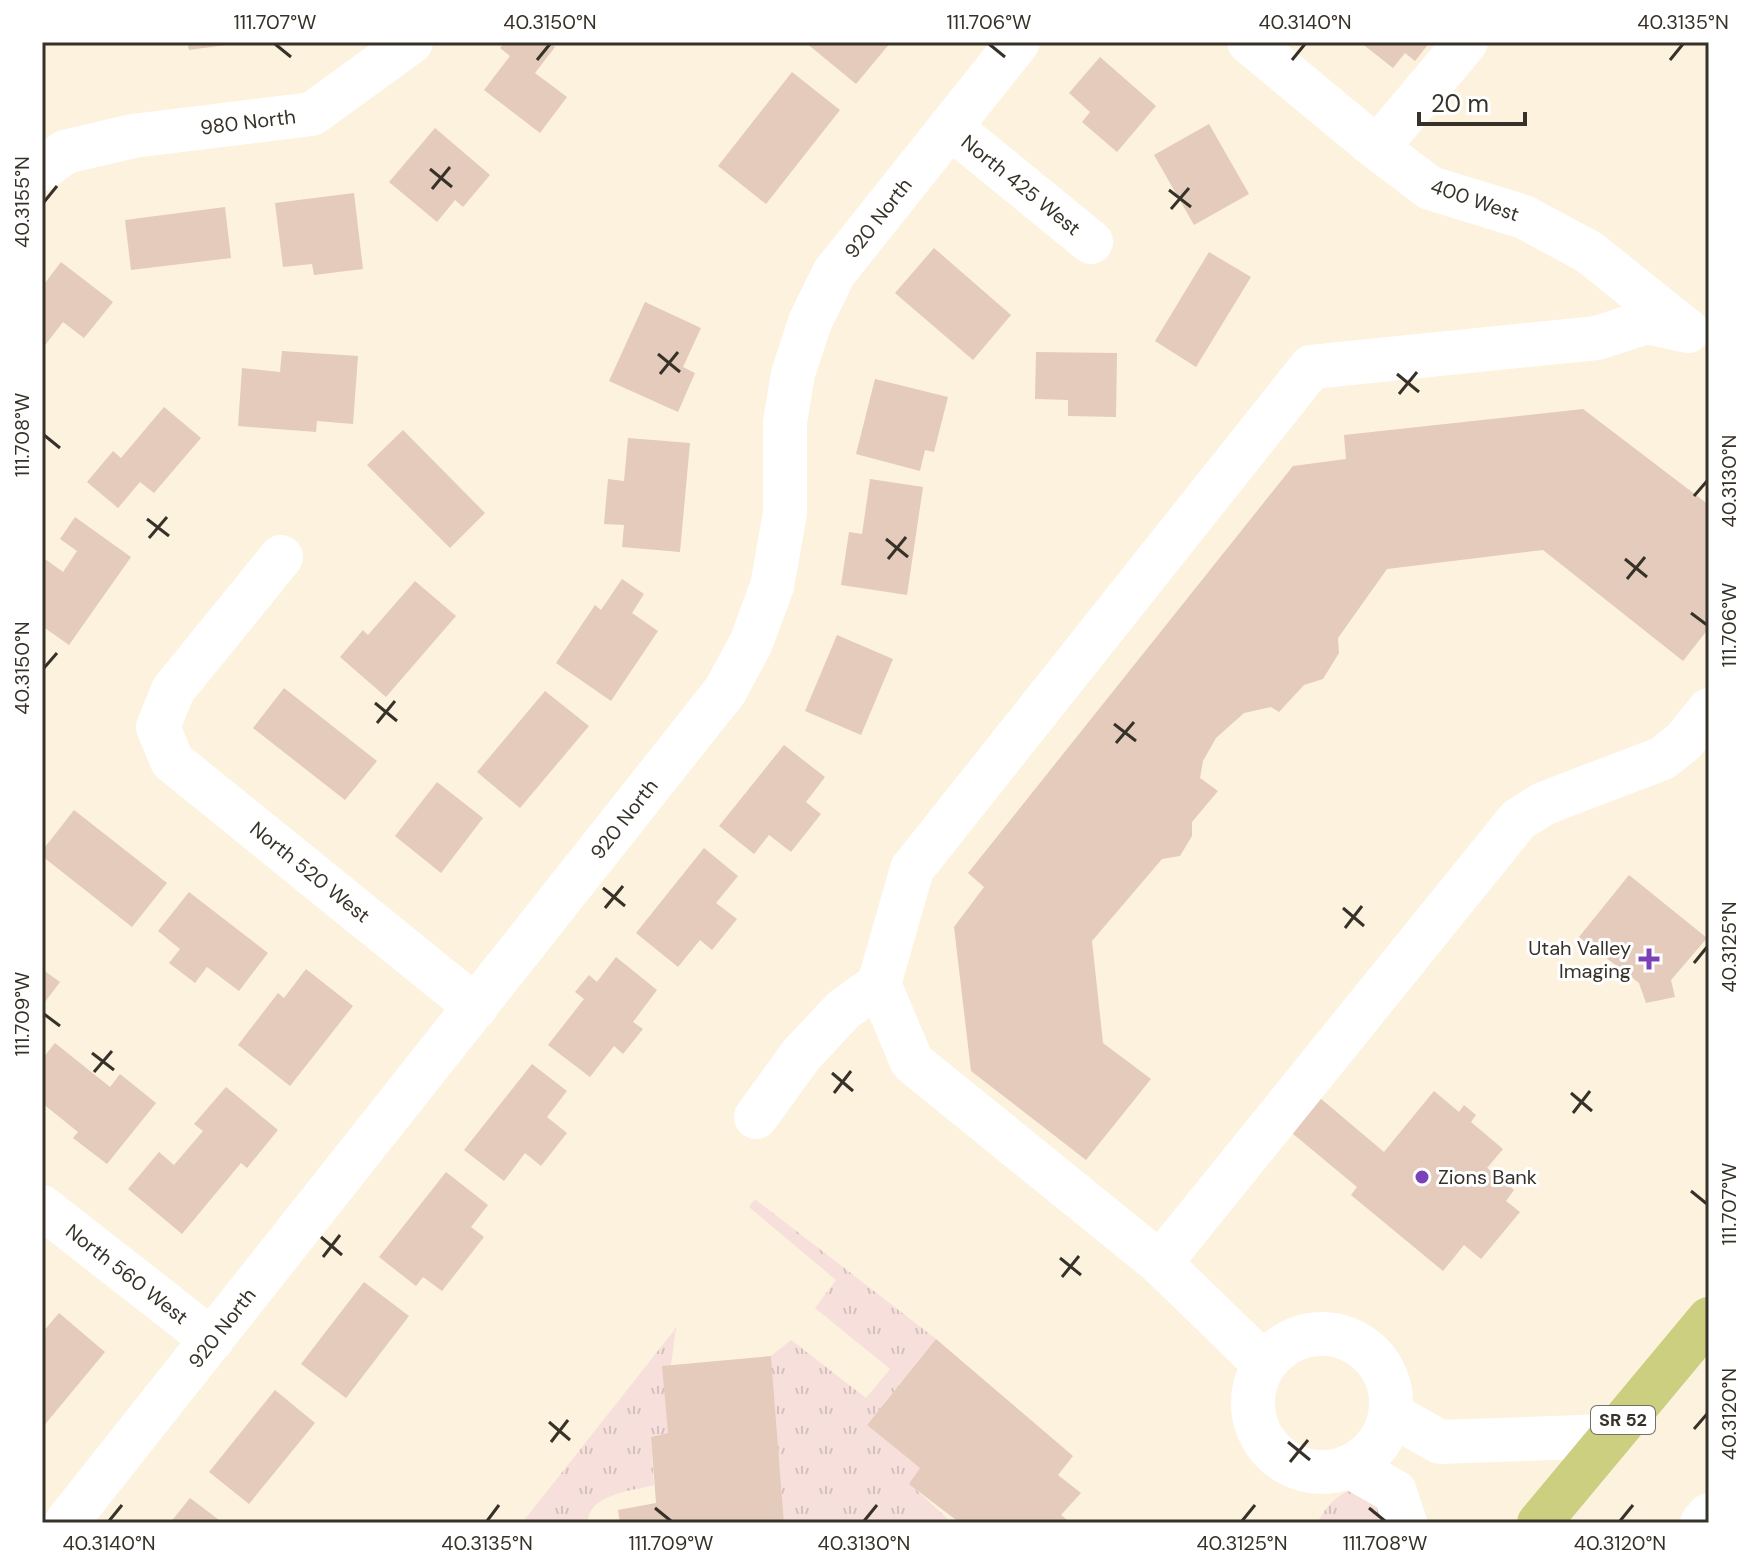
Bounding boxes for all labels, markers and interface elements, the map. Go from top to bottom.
text: 111.707°W [234,9,316,35]
text: 40.3150°N [503,9,597,35]
text: 111.706°W [947,9,1031,35]
text: 40.3140°N [1258,9,1352,35]
text: 40.3135°N [1637,9,1729,35]
scale bar [1419,76,1525,126]
text: 20 m [1431,88,1489,119]
street label: 980 North [199,103,297,141]
street label: North 425 West [956,129,1086,241]
text: 40.3155°N [9,156,35,248]
street label: 920 North [839,173,917,263]
street label: 400 West [1427,173,1523,227]
text: 111.708°W [9,393,35,477]
text: 40.3130°N [1716,435,1742,527]
text: 111.706°W [1716,583,1742,667]
text: 40.3150°N [9,621,35,715]
street label: 920 North [585,774,663,864]
street label: North 520 West [245,816,375,928]
text: 40.3125°N [1716,901,1742,993]
place label: Utah Valley Imaging [1528,935,1631,984]
marker: Utah Valley Imaging [1638,948,1660,970]
text: 111.709°W [9,972,35,1056]
text: 111.707°W [1716,1163,1742,1245]
place label: Zions Bank [1438,1164,1537,1190]
marker: Zions Bank [1413,1168,1431,1186]
street label: North 560 West [60,1218,194,1330]
street label: 920 North [183,1283,261,1373]
text: 40.3120°N [1716,1368,1742,1460]
road number: SR 52 [1591,1406,1655,1434]
text: 40.3140°N [62,1530,156,1556]
text: 40.3135°N [441,1530,533,1556]
text: 111.709°W [629,1530,713,1556]
text: 40.3130°N [818,1530,910,1556]
text: 40.3125°N [1196,1530,1288,1556]
text: 111.708°W [1343,1530,1427,1556]
text: 40.3120°N [1574,1530,1666,1556]

